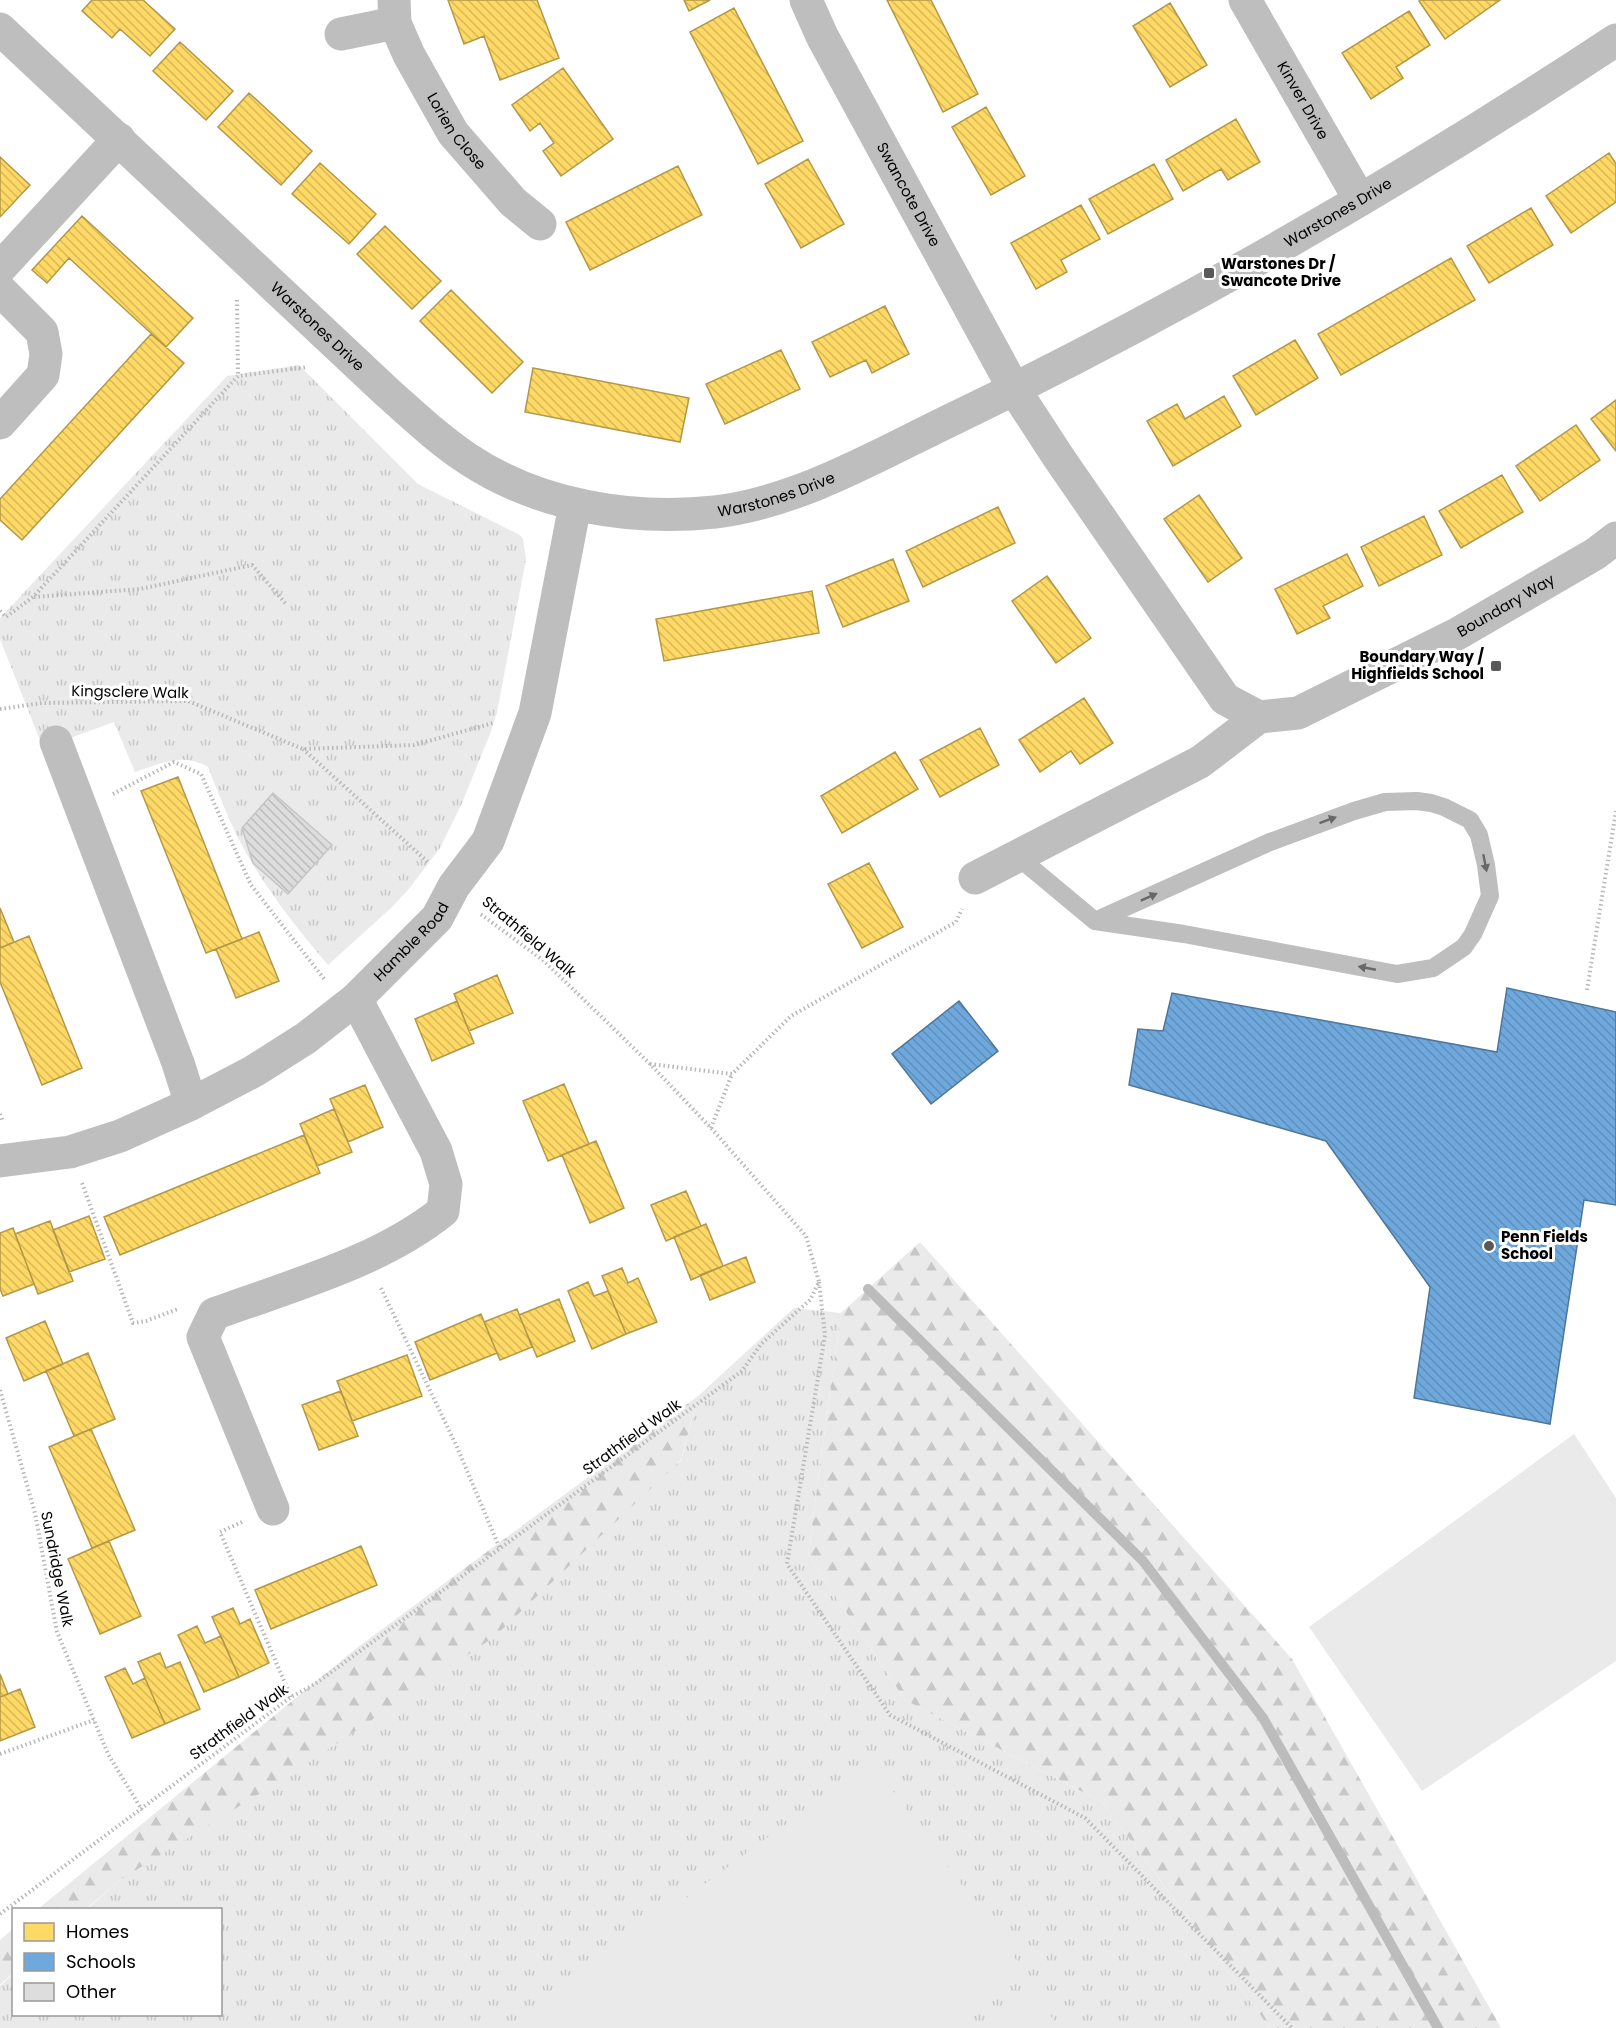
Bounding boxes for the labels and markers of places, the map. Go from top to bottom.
place label: Warstones Dr / Swancote Drive [1221,253,1341,291]
marker: Warstones Dr / Swancote Drive [1202,266,1216,280]
place label: Boundary Way / Highfields School [1351,646,1484,684]
marker: Boundary Way / Highfields School [1489,659,1503,673]
place label: Penn Fields School [1501,1226,1588,1264]
marker: Penn Fields School [1482,1239,1496,1253]

